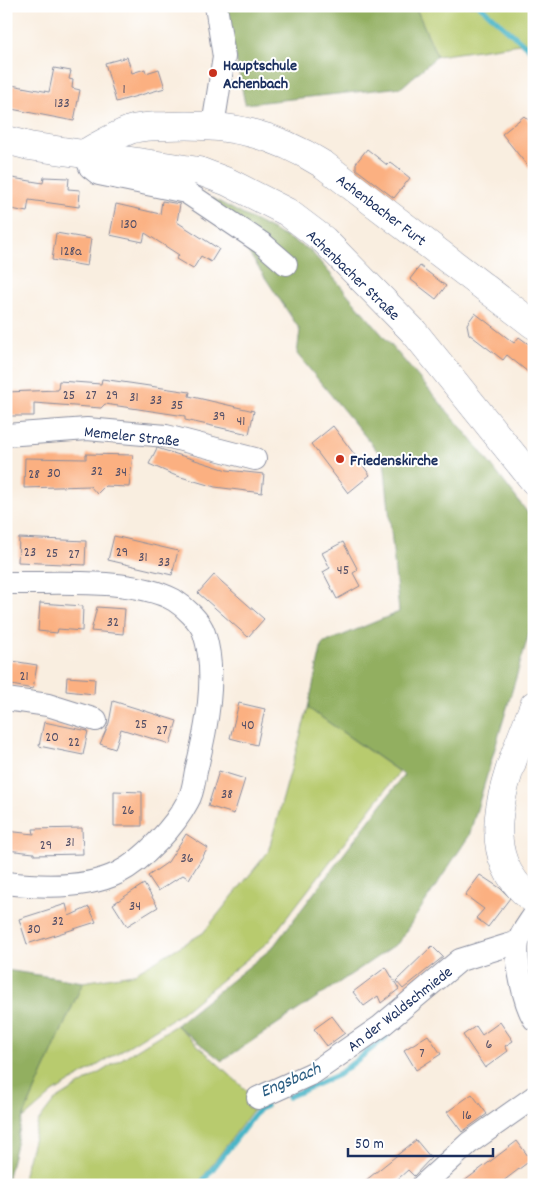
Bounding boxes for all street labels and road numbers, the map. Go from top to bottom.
street label: Achenbacher Furt [331,169,430,253]
street label: Achenbacher Straße [300,225,404,327]
street label: Memeler Straße [83,421,181,454]
street label: An der Waldschmiede [343,962,458,1058]

